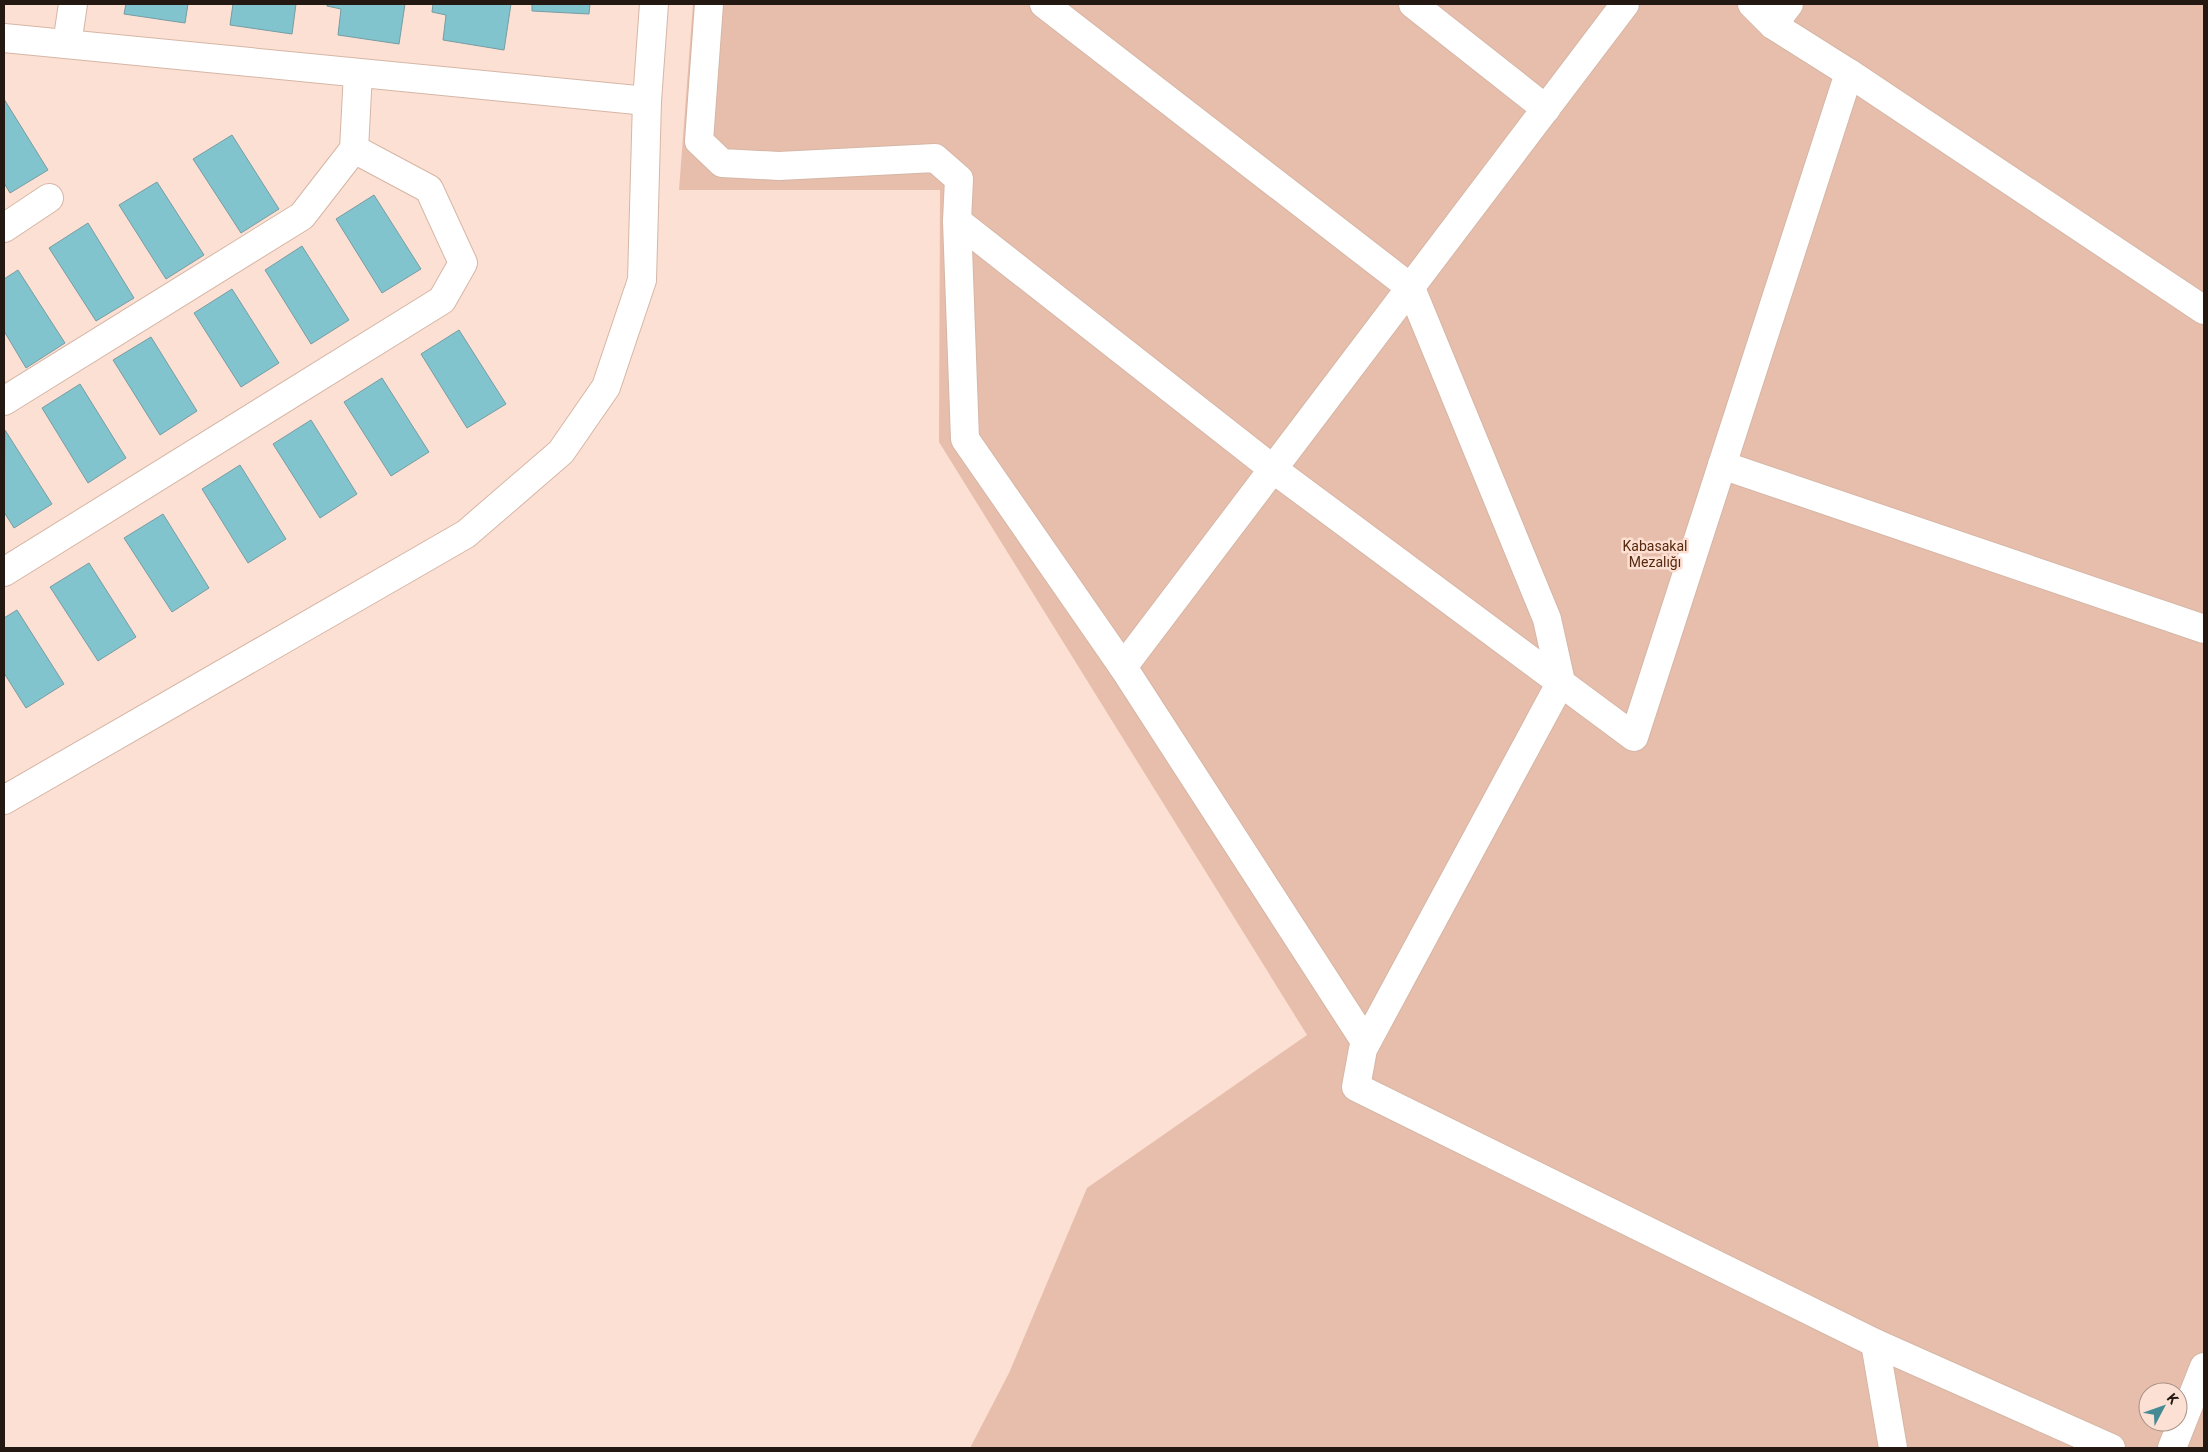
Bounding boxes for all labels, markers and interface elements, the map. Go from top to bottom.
park label: Kabasakal Mezalığı [1623,538,1687,570]
north arrow [2138,1382,2188,1432]
text: K [2164,1390,2182,1407]

